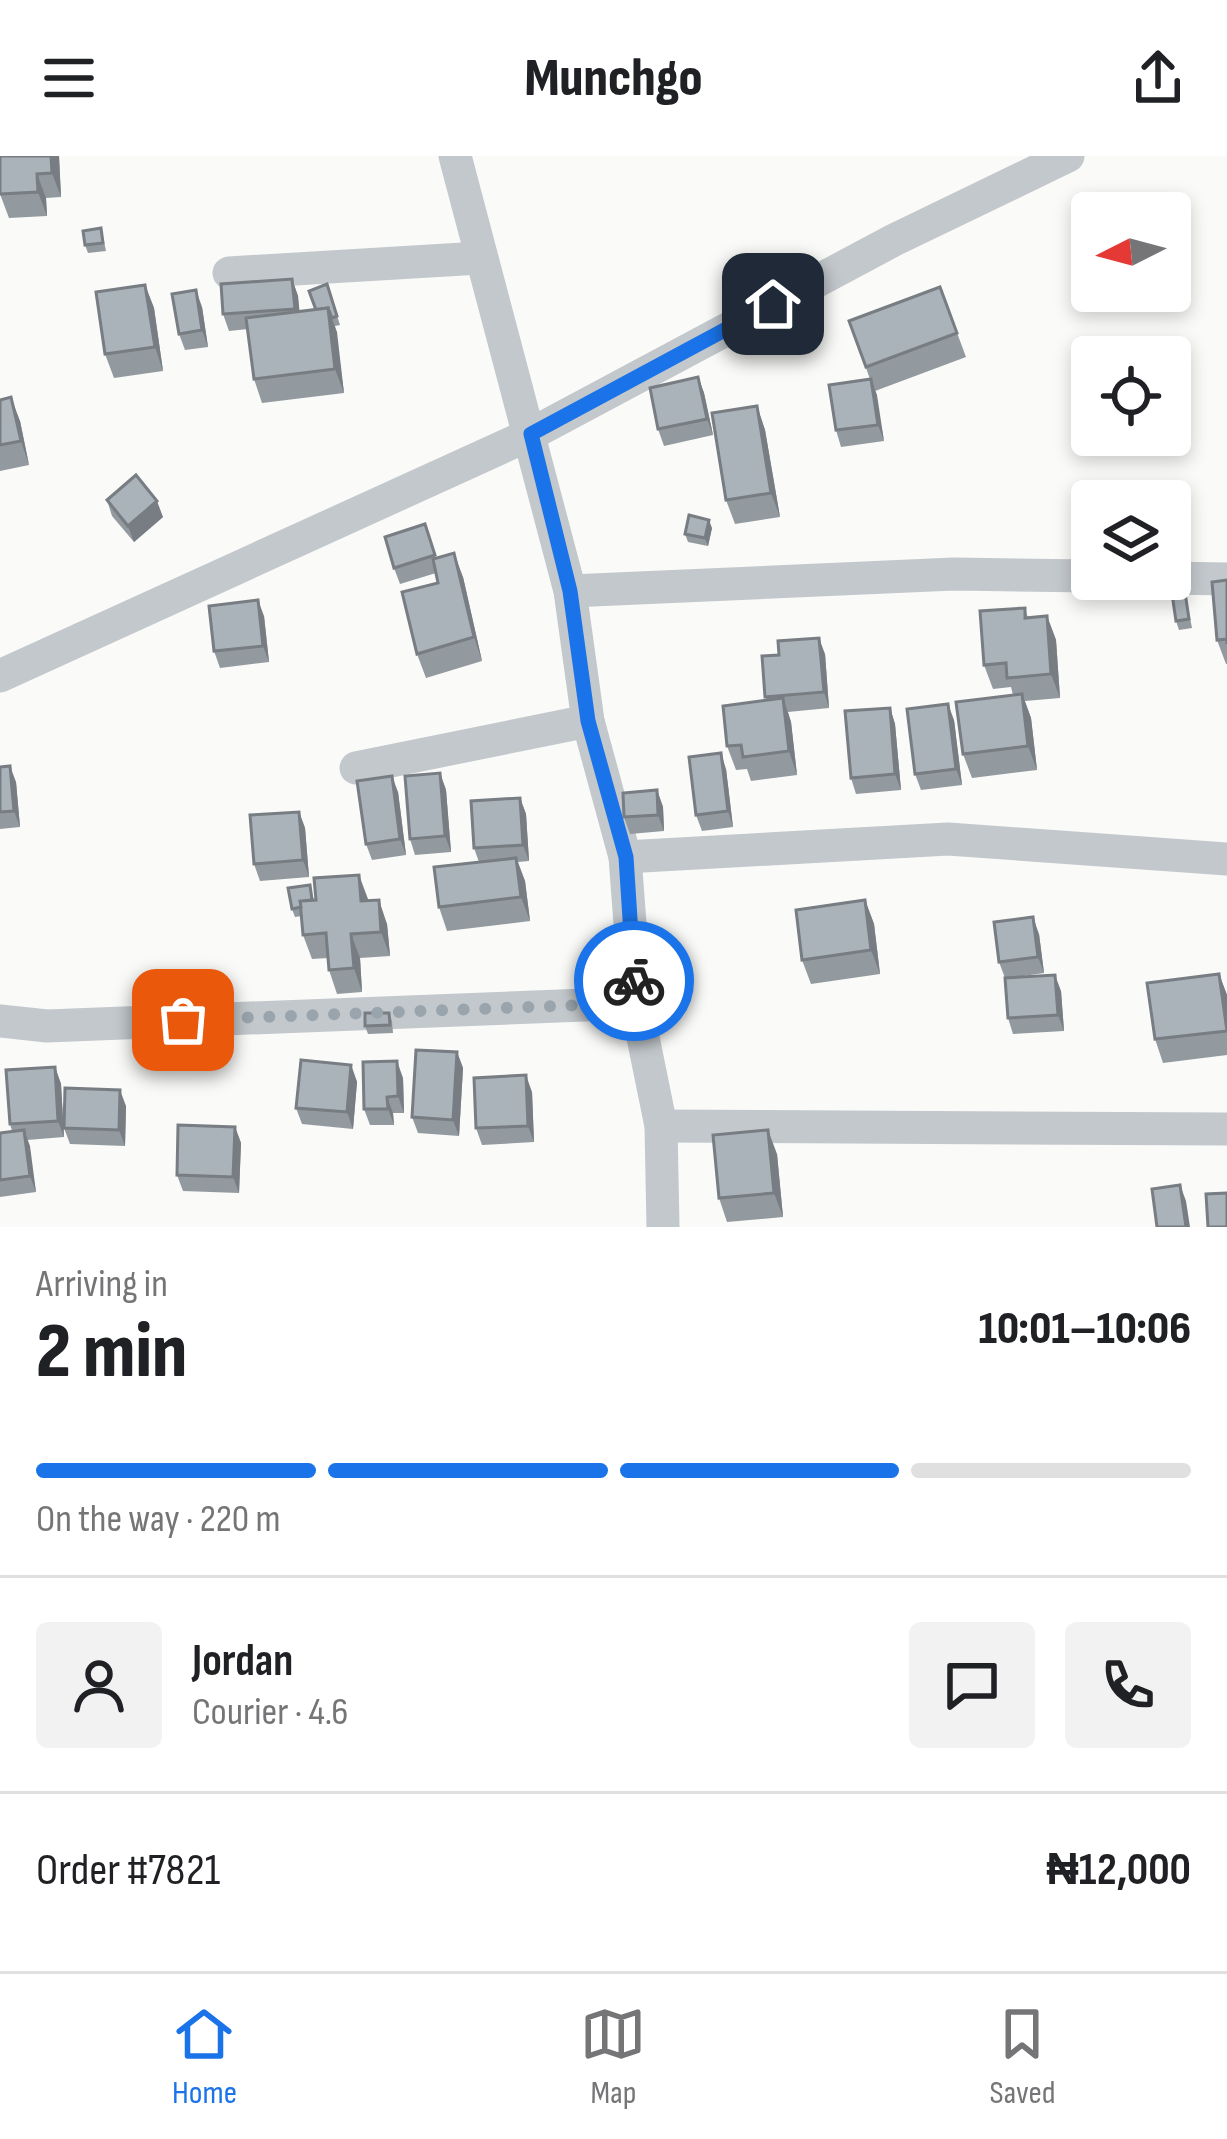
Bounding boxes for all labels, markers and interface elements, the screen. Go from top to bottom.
icon: menu [36,45,102,111]
icon: share [1125,45,1191,111]
text: Munchgo [524,46,703,111]
north arrow [1071,192,1191,312]
map controls [1071,192,1191,600]
pin [722,253,824,355]
icon: home [740,271,806,337]
button: locate [1071,336,1191,456]
button: layers [1071,480,1191,600]
courier [574,921,694,1041]
icon: bike [601,948,667,1014]
pin [132,969,234,1071]
icon: bag [150,987,216,1053]
text: Arriving in [36,1261,168,1308]
text: 10:01–10:06 [978,1302,1191,1357]
text: 2 min [36,1306,187,1399]
text: On the way · 220 m [36,1496,281,1543]
button: person [36,1622,162,1748]
button: chat [909,1622,1035,1748]
button: phone [1065,1622,1191,1748]
text: Jordan [192,1634,293,1689]
text: Courier · 4.6 [192,1689,348,1736]
text: Order #7821 [36,1843,220,1898]
text: ₦12,000 [1046,1843,1191,1898]
tab: Home [171,2001,237,2113]
tab: Map [580,2001,646,2113]
tab: Saved [989,2001,1056,2113]

